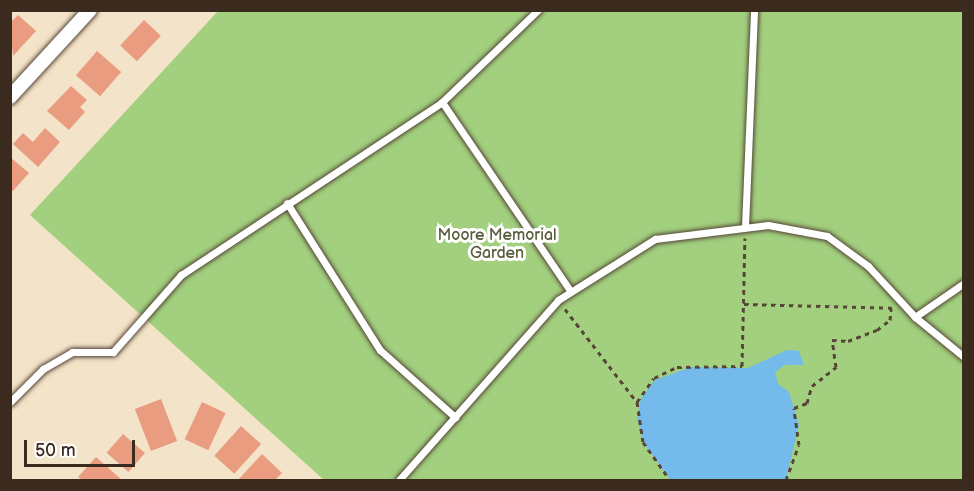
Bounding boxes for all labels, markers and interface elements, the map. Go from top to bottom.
park label: Moore Memorial Garden [437,226,557,264]
scale bar [27,428,138,466]
text: 50 m [35,440,76,461]

